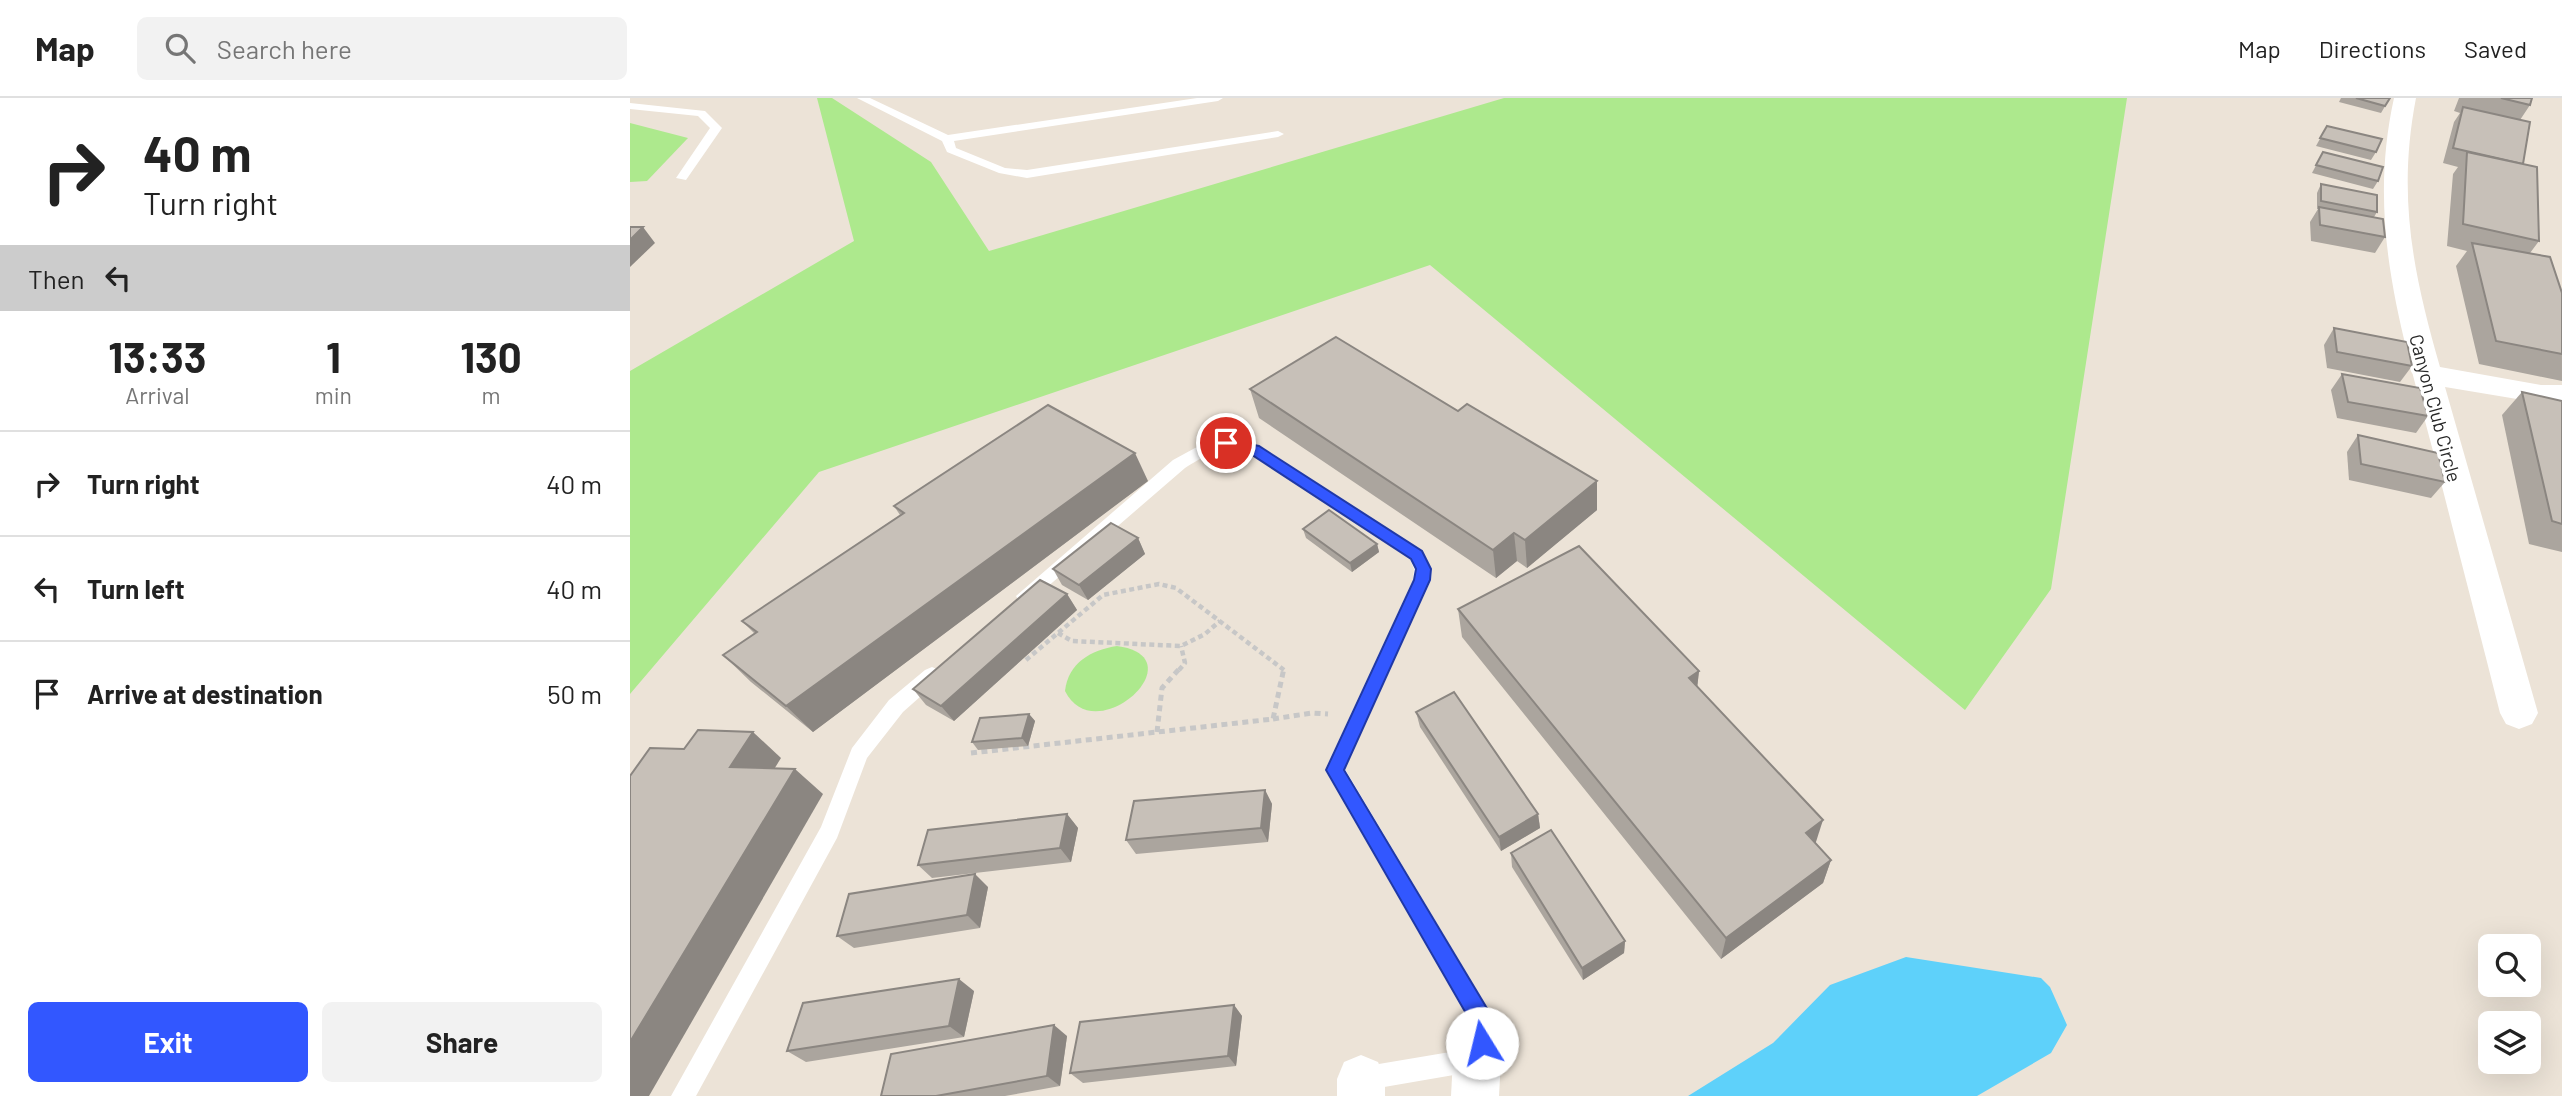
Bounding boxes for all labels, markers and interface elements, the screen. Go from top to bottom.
search box [137,17,627,80]
text: Map [35,28,95,68]
icon: search [161,29,199,67]
text: Search here [217,33,352,64]
text: Map [2238,34,2281,63]
text: Directions [2319,34,2426,63]
text: Saved [2464,34,2527,63]
text: 40 m [143,123,251,182]
icon: right [28,126,119,217]
text: Turn right [143,183,278,221]
icon: left [99,259,137,297]
text: Then [28,263,85,294]
text: 13:33 [108,331,206,381]
text: 1 [326,331,341,381]
text: 130 [460,331,522,381]
street label: Canyon Club Circle [2405,332,2467,484]
text: Arrival [125,381,190,409]
text: min [315,381,352,409]
text: m [481,381,501,409]
pin [1196,413,1256,473]
icon: arrive [1207,424,1245,462]
icon: right [28,465,66,503]
text: Turn right [87,468,200,499]
text: 40 m [546,468,602,499]
icon: left [28,570,66,608]
text: Turn left [87,573,185,604]
text: 40 m [546,573,602,604]
icon: arrive [28,675,66,713]
text: Arrive at destination [87,678,323,709]
text: 50 m [547,678,602,709]
map controls [2478,934,2541,1074]
button: search [2478,934,2541,997]
button: Exit [28,1002,308,1082]
button: Share [322,1002,602,1082]
position arrow [1445,1006,1519,1080]
button: layers [2478,1011,2541,1074]

